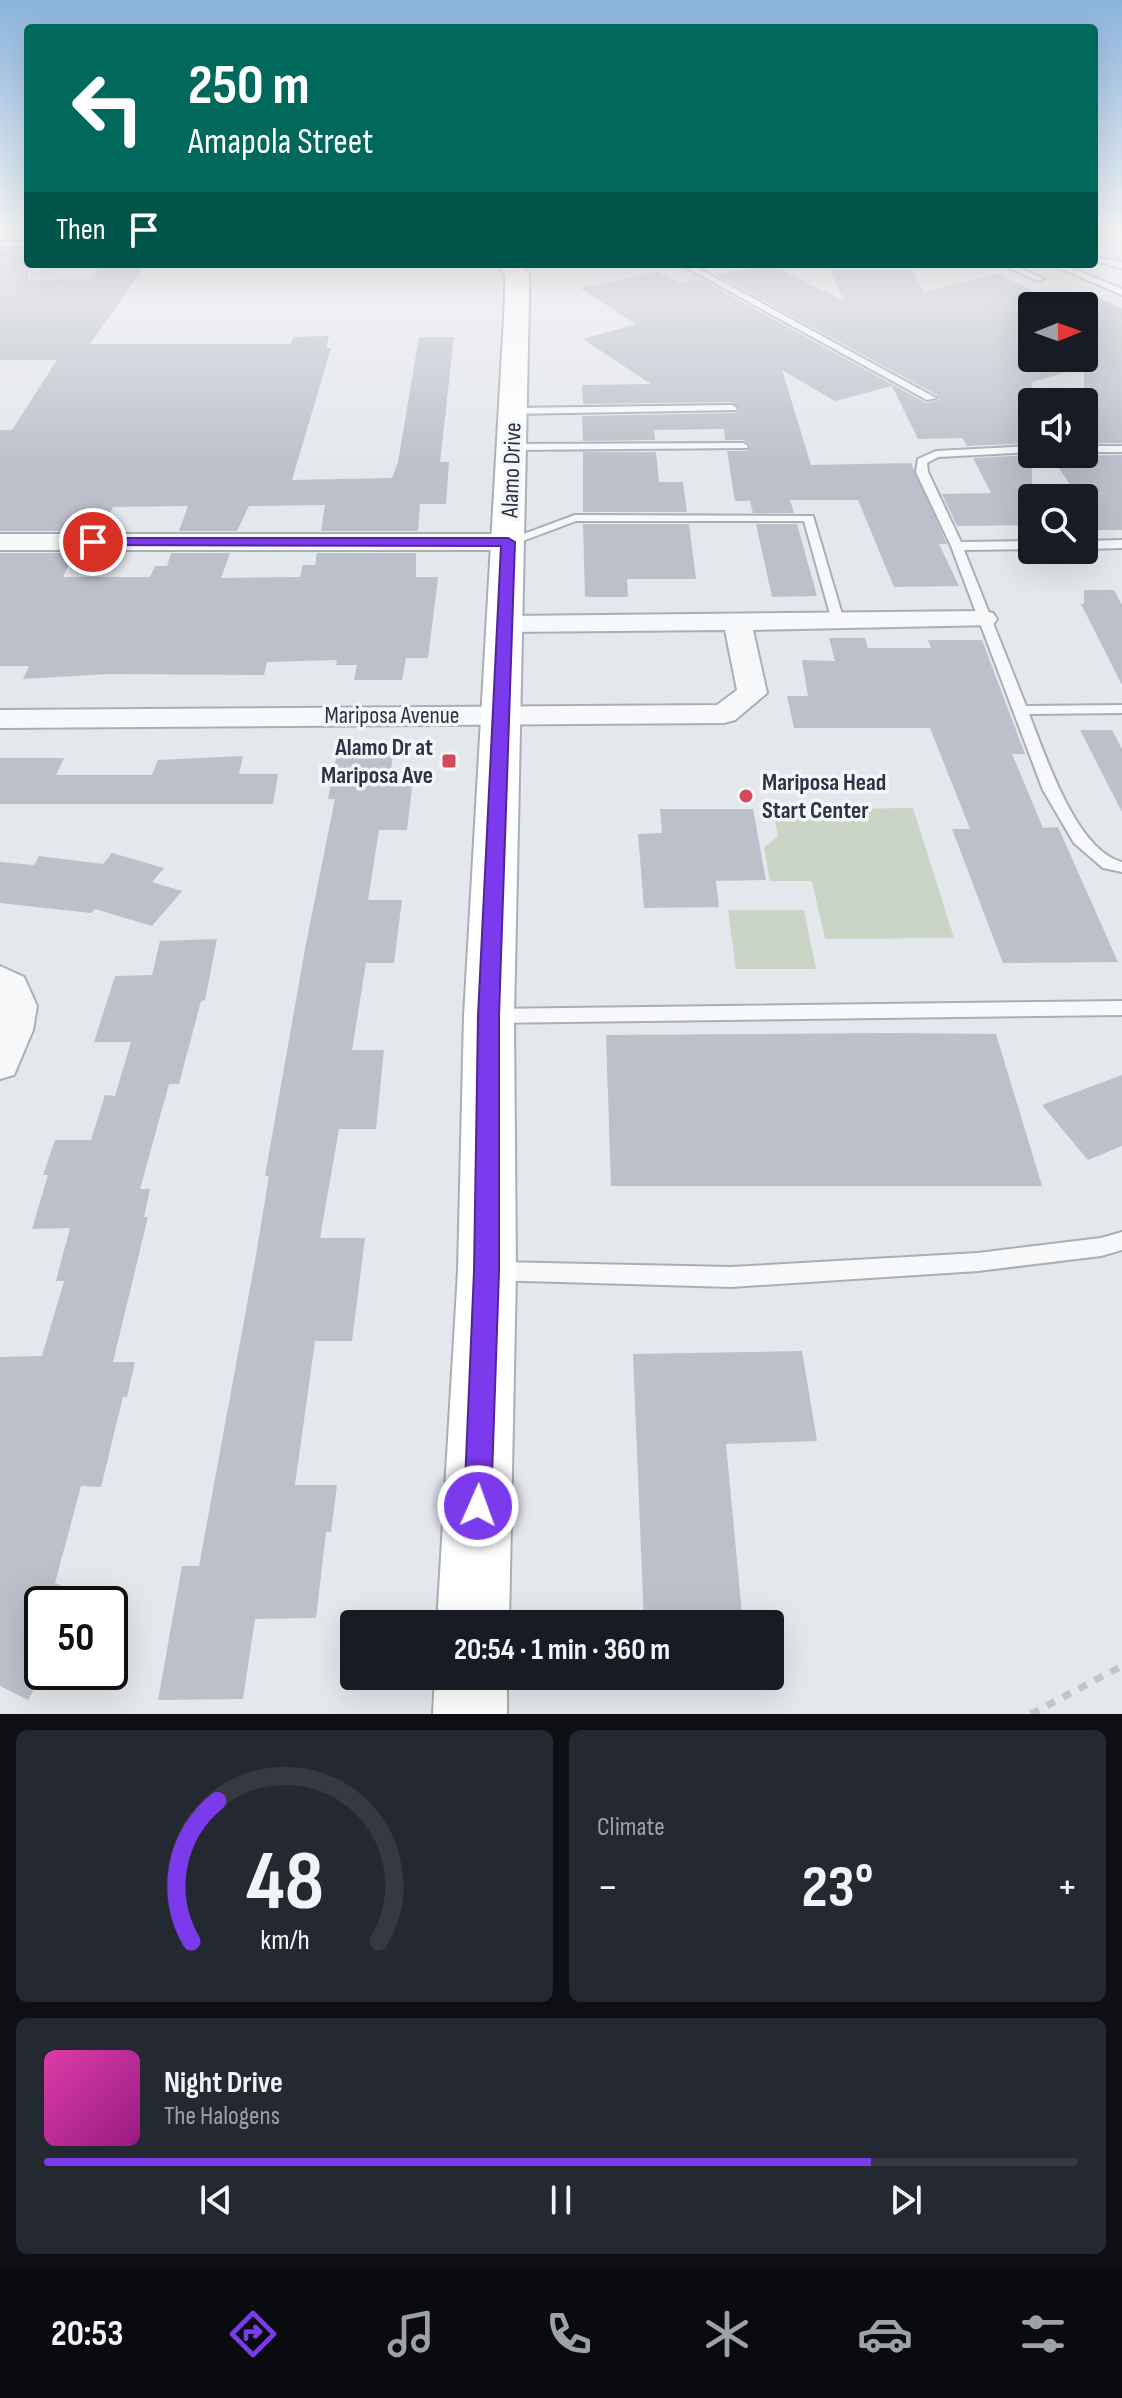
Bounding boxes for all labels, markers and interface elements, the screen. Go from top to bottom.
text: 250 m [188,53,310,120]
icon: left [56,56,160,160]
text: Amapola Street [188,121,373,164]
icon: arrive [122,208,166,252]
text: Then [56,212,106,248]
north arrow [1018,292,1098,372]
map controls [1018,292,1098,564]
button: sound [1018,388,1098,468]
street label: Alamo Drive [495,422,528,519]
button: search [1018,484,1098,564]
pin [59,508,127,576]
icon: arrive [71,520,115,564]
street label: Mariposa Avenue [325,701,460,730]
place label: Alamo Dr at Mariposa Ave [321,733,433,790]
marker: Alamo Dr at Mariposa Ave [440,752,458,770]
place label: Mariposa Head Start Center [762,768,886,825]
marker: Mariposa Head Start Center [737,787,755,805]
position arrow [436,1464,520,1548]
speed limit sign: 50 [24,1586,128,1690]
text: 20:54 · 1 min · 360 m [454,1632,670,1668]
text: Climate [597,1812,665,1843]
text: 48 [245,1833,324,1933]
text: 23° [801,1852,874,1924]
text: − [597,1861,619,1914]
text: + [1056,1861,1078,1914]
text: km/h [260,1923,309,1958]
text: Night Drive [164,2065,283,2101]
text: The Halogens [164,2101,280,2132]
icon: previous [194,2178,238,2222]
icon: pause [539,2178,583,2222]
icon: next [884,2178,928,2222]
icon: directions [225,2306,281,2362]
icon: music [383,2306,439,2362]
icon: phone [541,2306,597,2362]
icon: climate [699,2306,755,2362]
icon: car [857,2306,913,2362]
icon: filters [1015,2306,1071,2362]
text: 20:53 [51,2313,123,2356]

